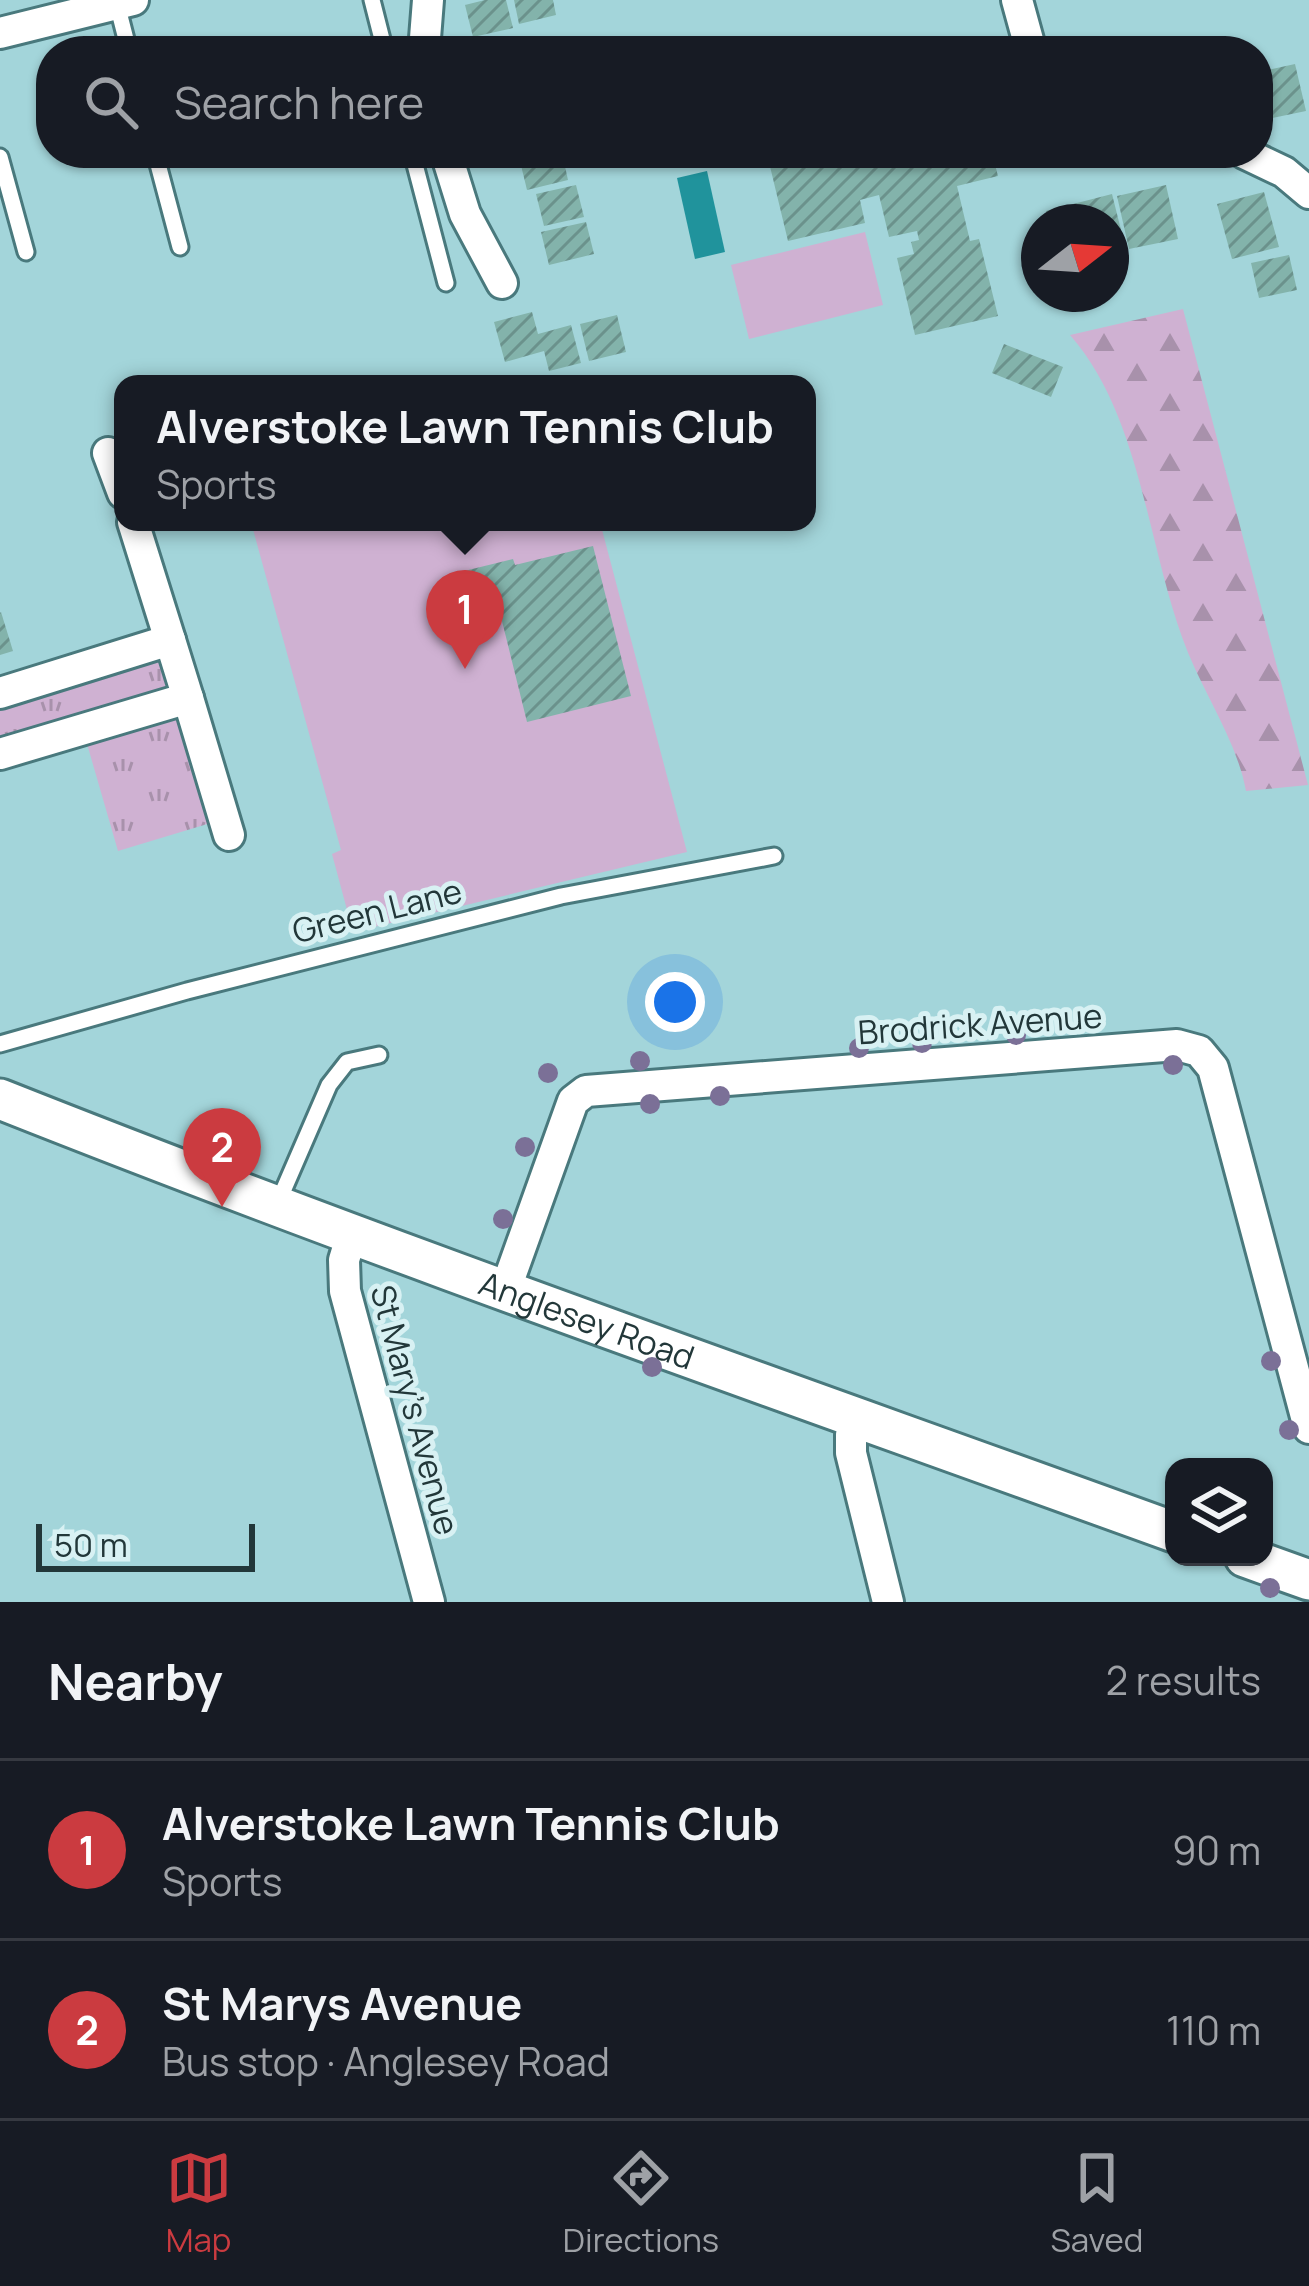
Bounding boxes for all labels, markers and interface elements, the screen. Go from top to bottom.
search box [36,36,1273,168]
icon: search [78,69,144,135]
text: Search here [174,71,424,133]
north arrow [1021,204,1129,312]
popup [114,375,816,531]
text: Alverstoke Lawn Tennis Club [156,395,774,457]
text: Sports [156,457,277,511]
pin: 1 [426,570,504,669]
street label: Green Lane [287,868,466,953]
your location [645,972,705,1032]
street label: Brodrick Avenue [856,993,1104,1054]
pin: 2 [183,1108,261,1207]
street label: Anglesey Road [473,1260,700,1380]
street label: St Mary's Avenue [361,1280,470,1540]
map controls [1165,1458,1273,1566]
button: layers [1165,1458,1273,1566]
scale bar [36,1518,255,1571]
text: 50 m [54,1522,128,1567]
text: Nearby [48,1646,223,1715]
text: 2 results [1106,1653,1261,1707]
text: Alverstoke Lawn Tennis Club [162,1792,780,1854]
text: 1 [78,1823,96,1877]
text: 90 m [1172,1823,1261,1877]
text: Sports [162,1854,282,1908]
text: St Marys Avenue [162,1972,522,2034]
text: 2 [75,2003,99,2057]
text: 110 m [1166,2003,1261,2057]
text: Bus stop · Anglesey Road [162,2034,610,2088]
tab: Map [166,2145,232,2262]
tab: Directions [563,2145,719,2262]
tab: Saved [1050,2145,1143,2262]

